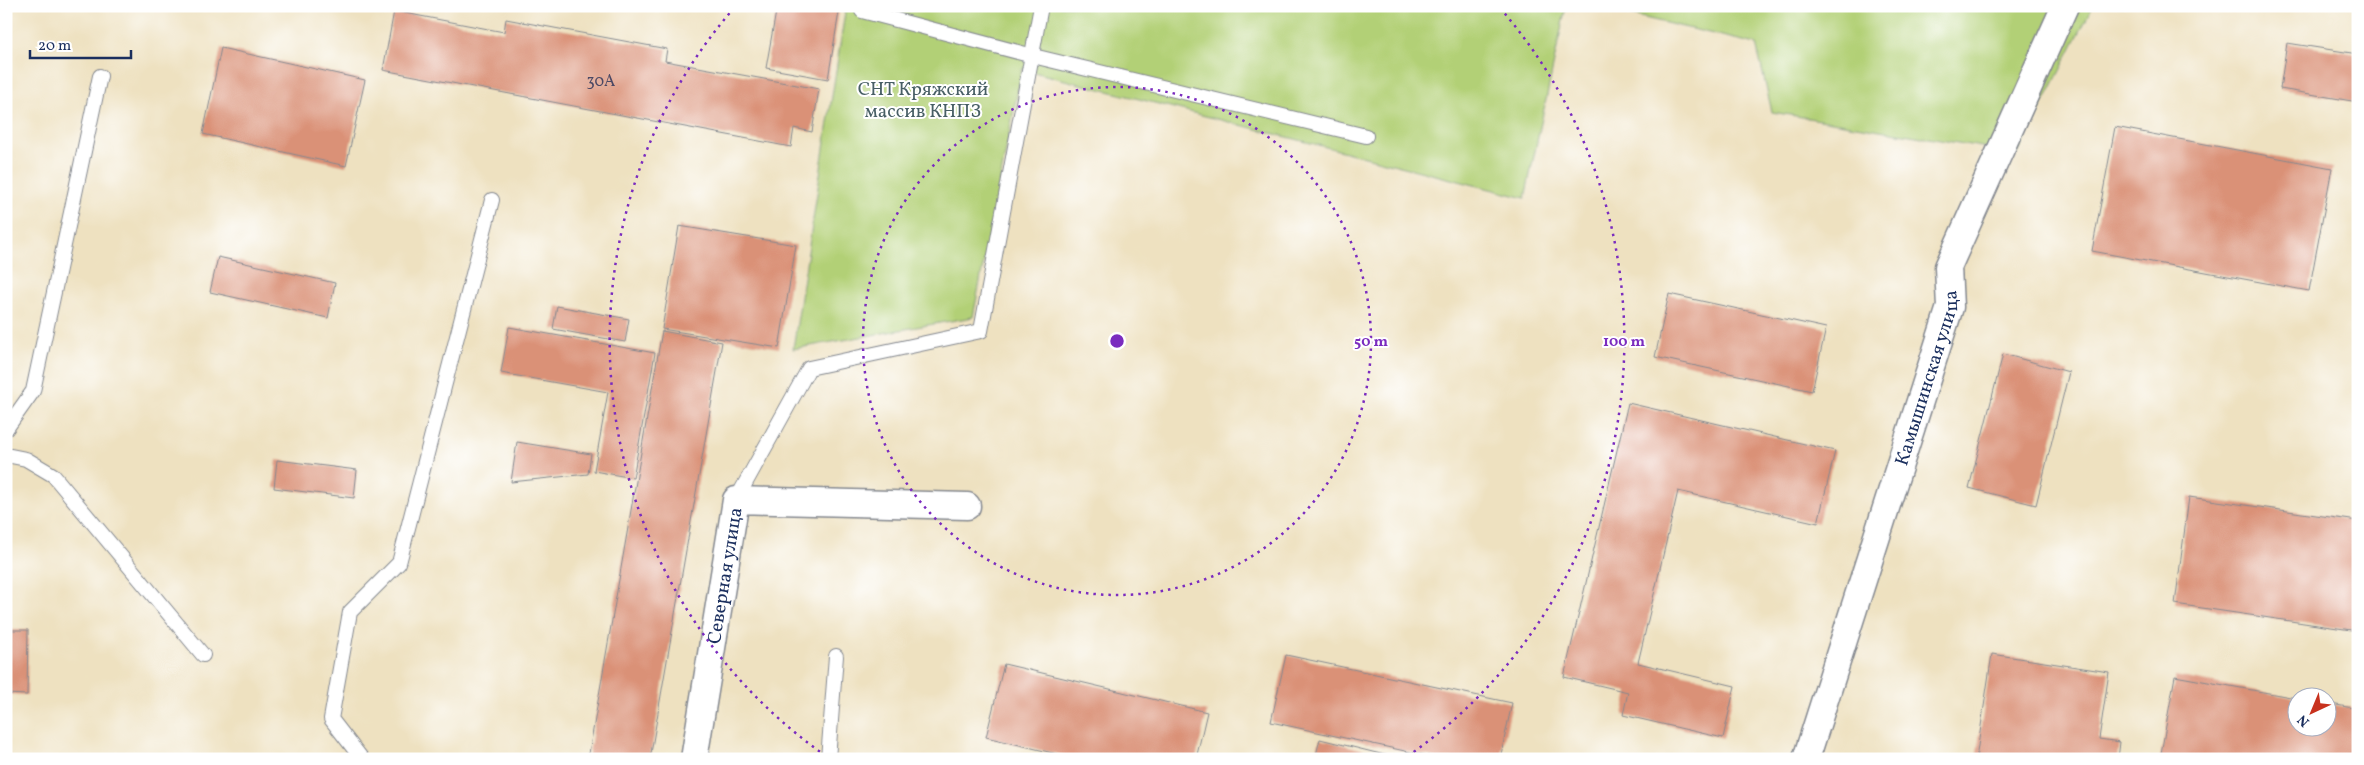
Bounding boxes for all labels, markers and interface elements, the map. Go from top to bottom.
scale bar [30,28,131,60]
text: 20 m [38,36,71,57]
house number: 30А [587,71,615,93]
park label: СНТ Кряжский массив КНПЗ [858,77,988,125]
street label: Камышинская улица [1889,290,1965,469]
centre of rings [1108,332,1126,350]
text: 50 m [1354,332,1388,353]
text: 100 m [1603,332,1646,353]
street label: Северная улица [702,505,750,646]
north arrow [2286,688,2336,738]
text: N [2294,710,2314,731]

